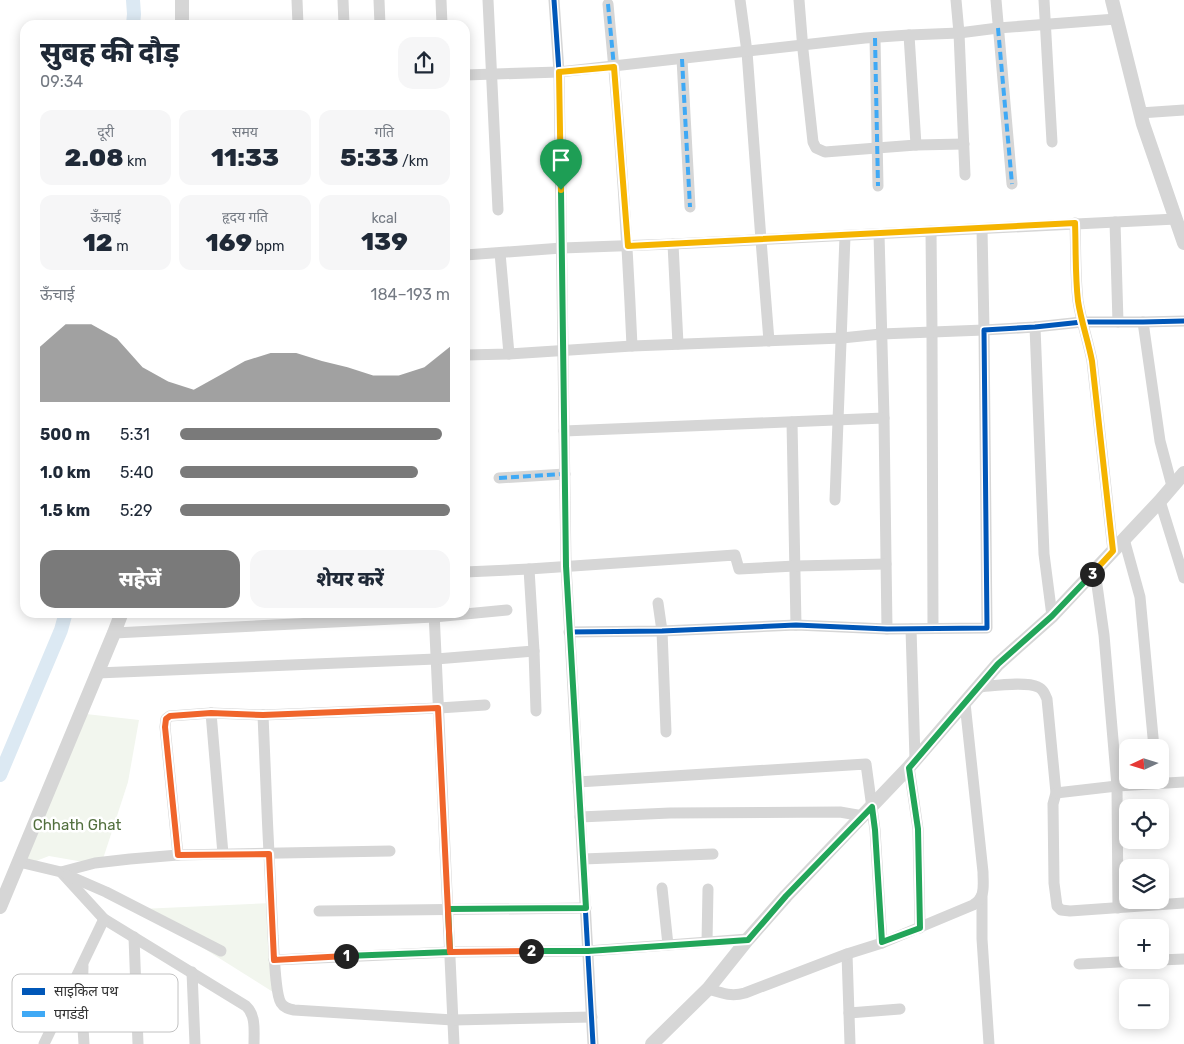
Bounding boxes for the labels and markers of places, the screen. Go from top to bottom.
pin [540,139,582,190]
pin: 3 [1080,562,1104,586]
pin: 2 [518,938,544,964]
pin: 1 [334,944,358,968]

